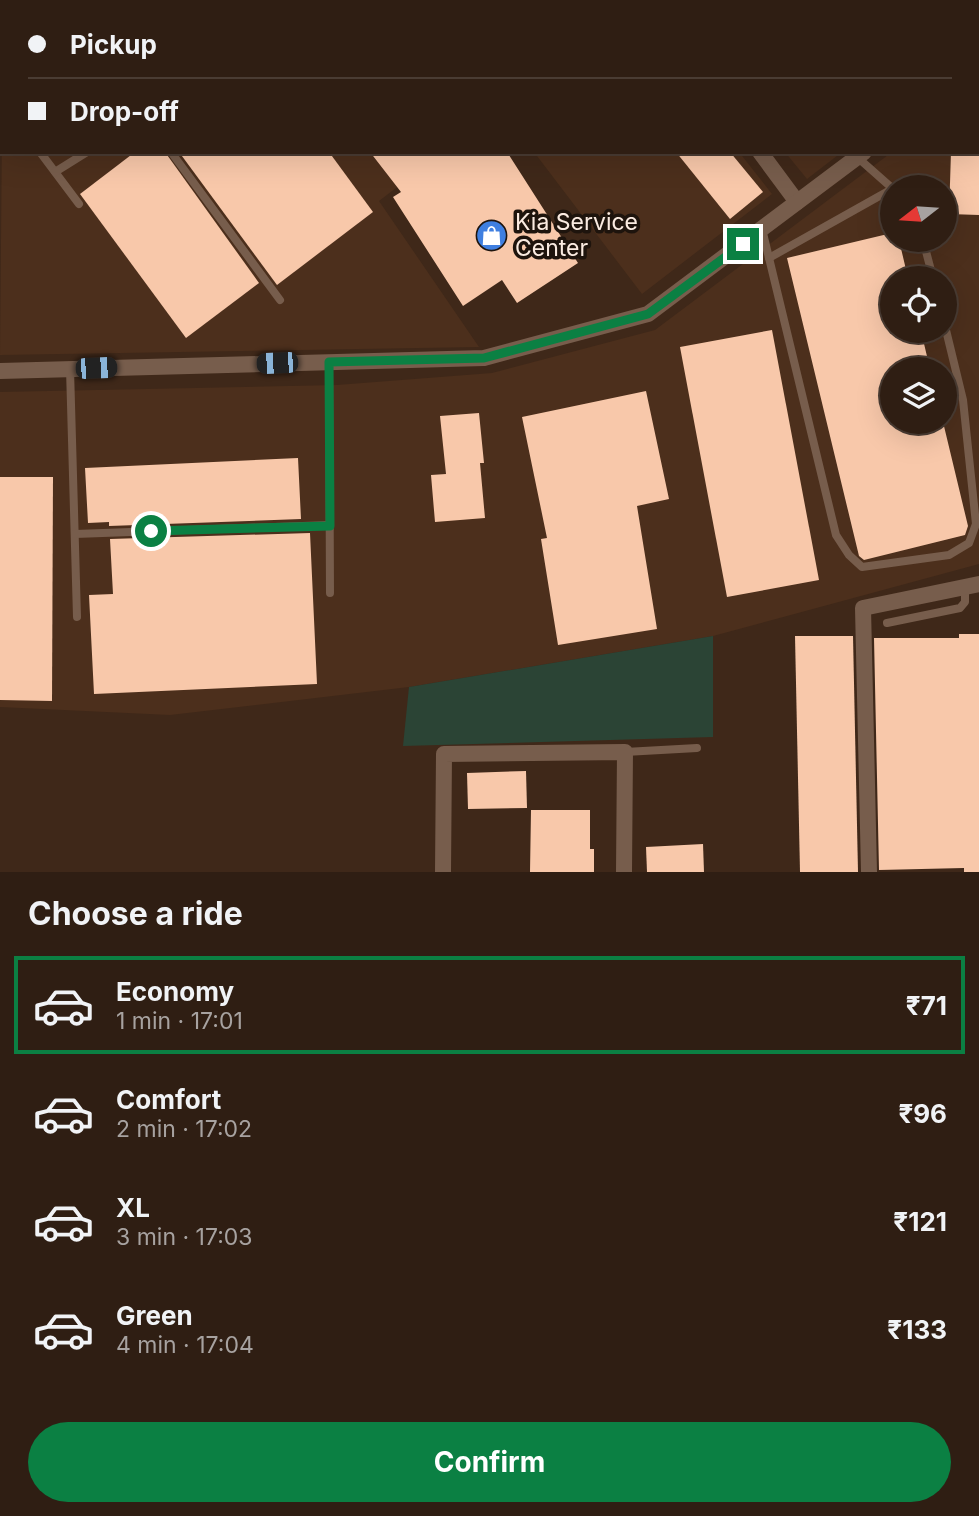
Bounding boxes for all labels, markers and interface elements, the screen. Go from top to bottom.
text: Pickup [70,29,157,60]
text: Drop-off [70,96,179,127]
north arrow [880,175,957,252]
map controls [880,175,957,434]
place label: Kia Service Center [515,208,638,262]
shop icon: Kia Service Center [475,218,509,252]
route end [727,228,759,260]
button: locate [880,266,957,343]
car [256,352,299,374]
car [75,357,118,379]
button: layers [880,357,957,434]
route start [135,515,167,547]
text: Choose a ride [28,894,243,933]
icon: car [32,974,95,1037]
text: Economy [116,976,234,1007]
text: ₹71 [906,990,947,1021]
text: 1 min · 17:01 [116,1007,243,1035]
icon: car [32,1082,95,1145]
text: Comfort [116,1084,221,1115]
text: ₹96 [898,1098,947,1129]
text: 2 min · 17:02 [116,1115,252,1143]
icon: car [32,1190,95,1253]
text: XL [116,1192,150,1223]
text: ₹121 [893,1206,947,1237]
text: 3 min · 17:03 [116,1223,252,1251]
icon: car [32,1298,95,1361]
text: Green [116,1300,193,1331]
text: ₹133 [887,1314,947,1345]
text: 4 min · 17:04 [116,1331,254,1359]
button: Confirm [28,1422,951,1502]

